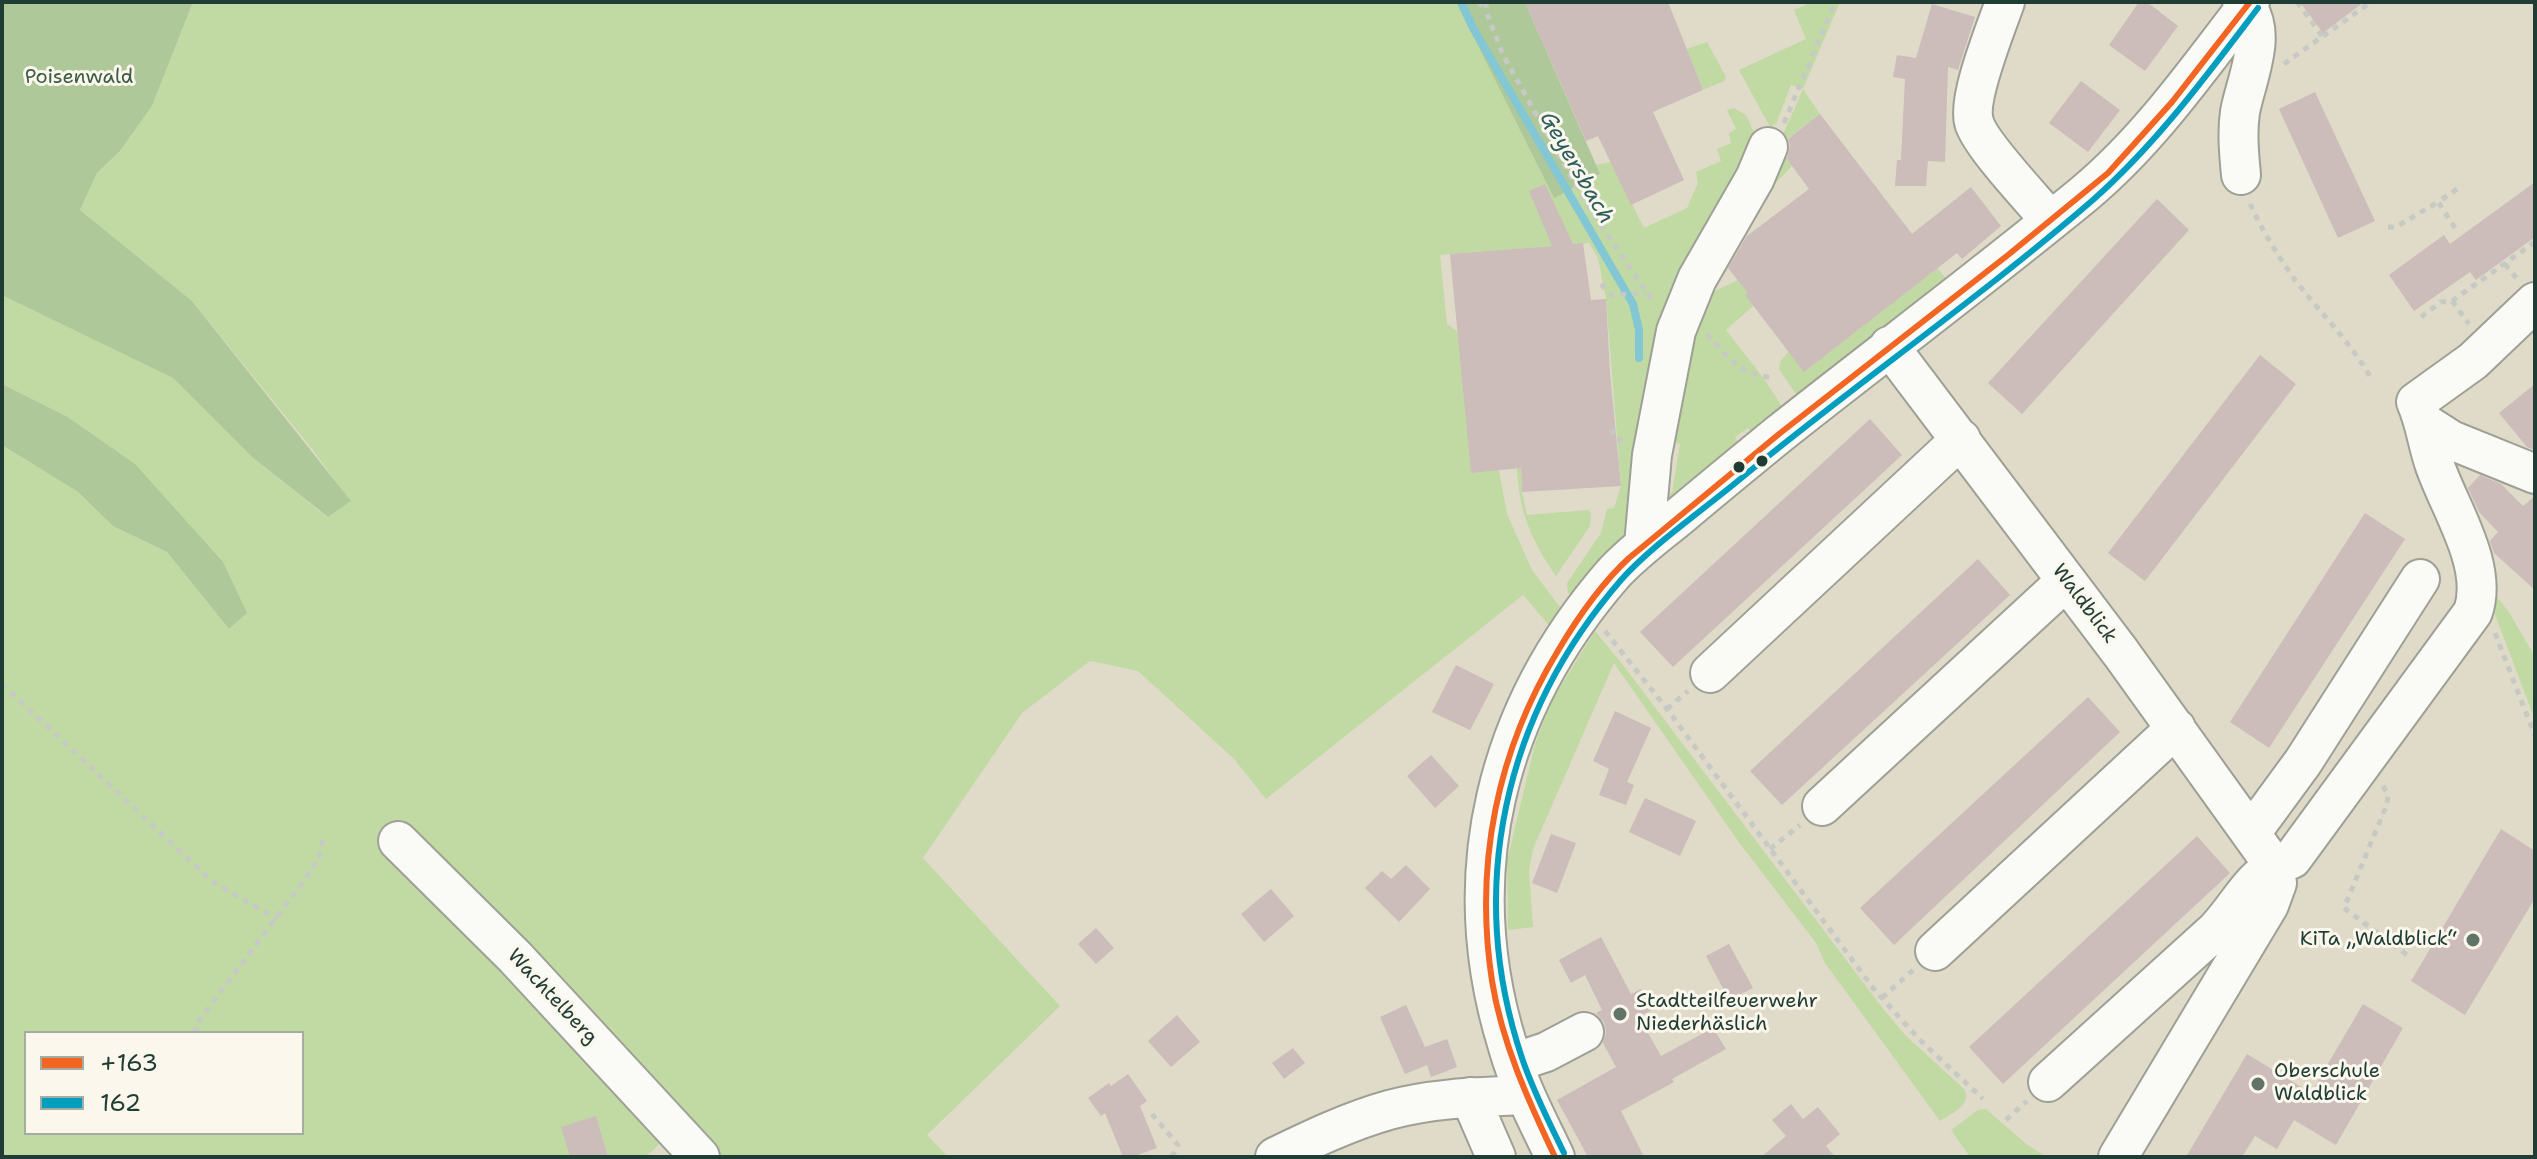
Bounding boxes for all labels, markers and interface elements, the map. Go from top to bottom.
park label: Poisenwald [25,66,133,90]
water label: Geyersbach [1533,107,1619,229]
unlabelled marker [1754,453,1770,469]
unlabelled marker [1731,459,1747,475]
street label: Waldblick [2046,560,2122,648]
place label: KiTa „Waldblick“ [2300,928,2457,952]
marker: KiTa „Waldblick“ [2464,931,2482,949]
street label: Wachtelberg [502,944,602,1050]
place label: Stadtteilfeuerwehr Niederhäslich [1636,990,1818,1037]
marker: Stadtteilfeuerwehr Niederhäslich [1611,1005,1629,1023]
legend [24,1031,304,1135]
text: +163 [100,1047,158,1079]
place label: Oberschule Waldblick [2274,1060,2380,1107]
marker: Oberschule Waldblick [2249,1075,2267,1093]
text: 162 [100,1087,141,1119]

